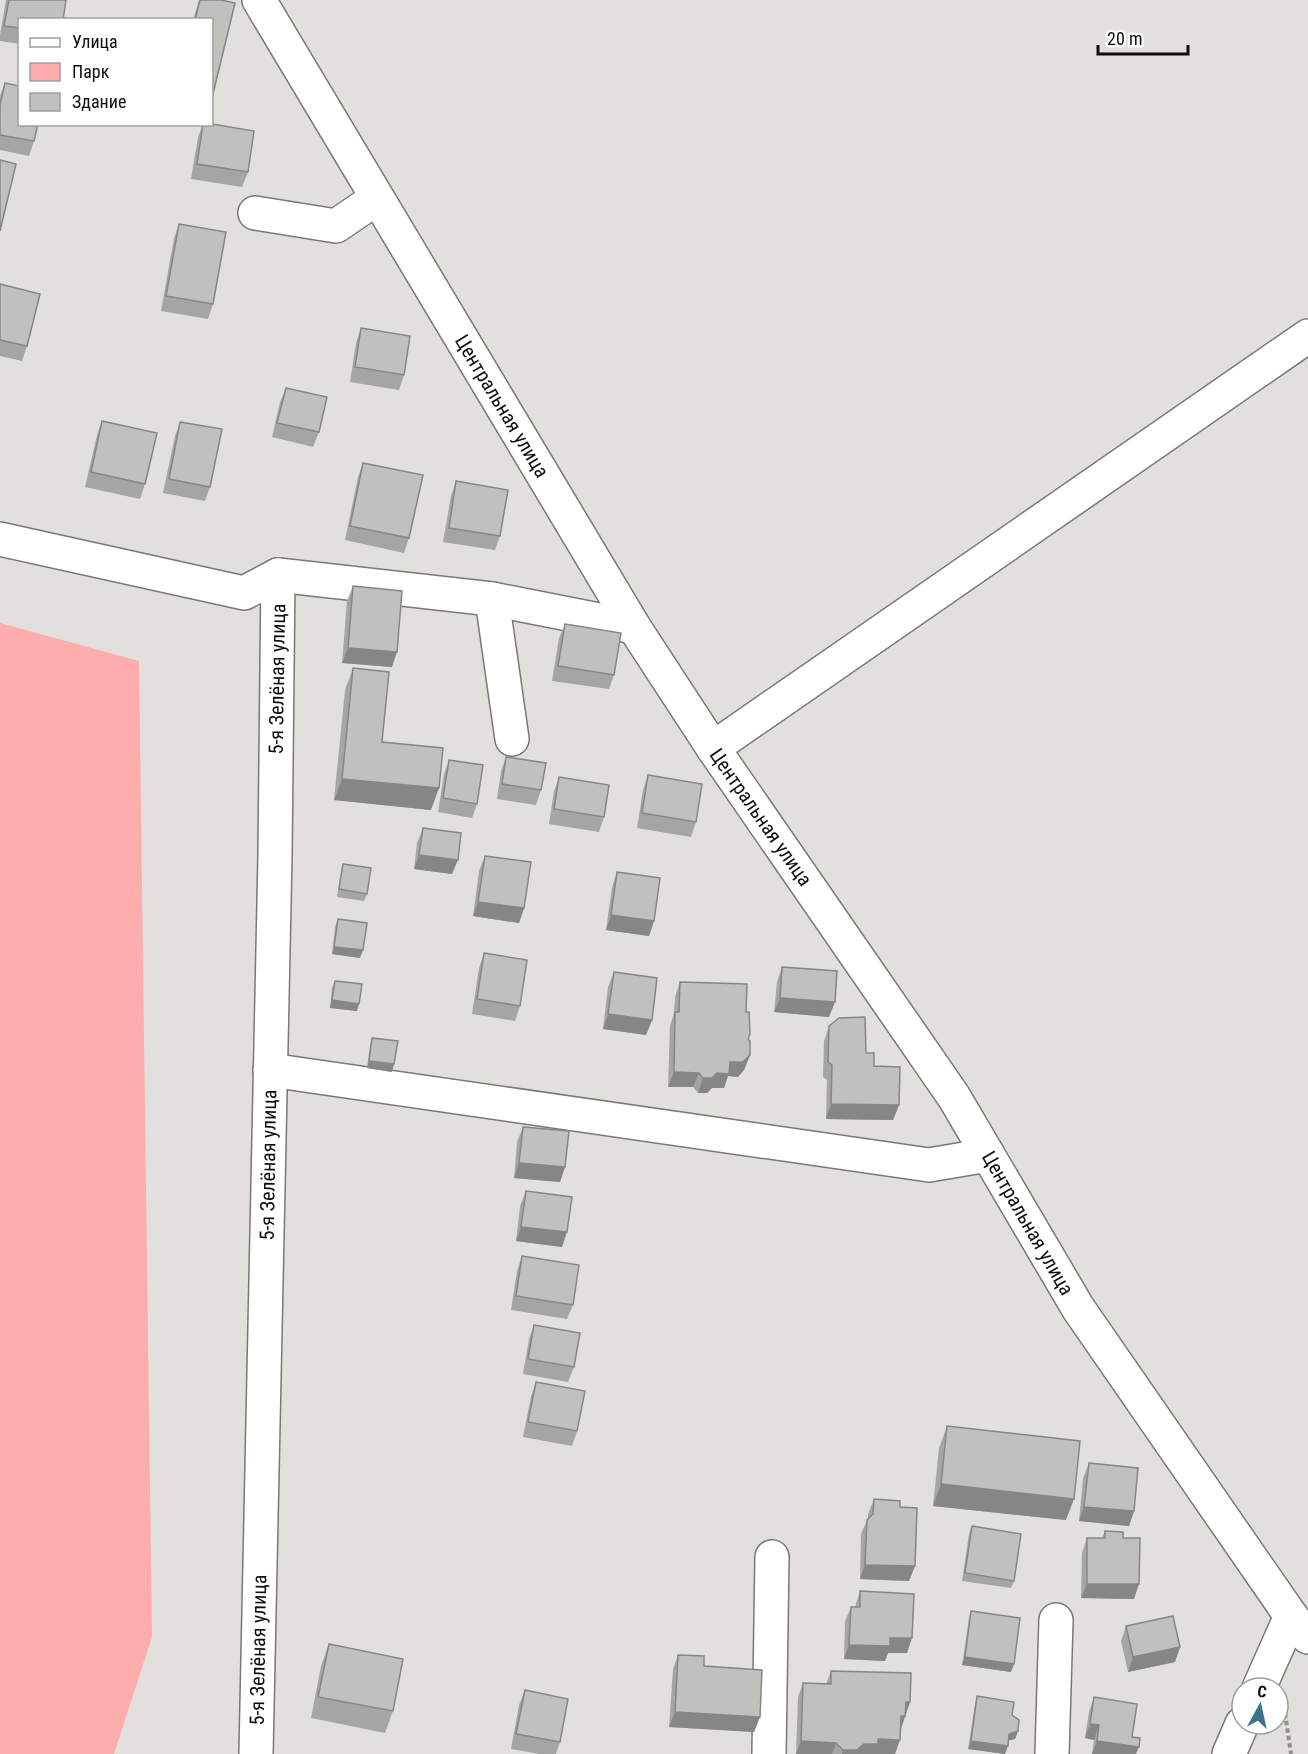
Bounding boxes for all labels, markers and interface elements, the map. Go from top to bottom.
legend [18,18,213,126]
scale bar [1098,18,1188,56]
text: 20 m [1107,28,1142,49]
text: Улица [72,31,118,52]
text: Парк [72,61,110,82]
text: Здание [72,91,126,112]
street label: Центральная улица [450,330,554,482]
street label: 5-я Зелёная улица [264,603,290,755]
street label: Центральная улица [705,744,817,890]
street label: 5-я Зелёная улица [255,1089,281,1241]
street label: Центральная улица [977,1147,1079,1299]
street label: 5-я Зелёная улица [245,1574,271,1726]
north arrow [1230,1676,1290,1736]
text: С [1256,1682,1268,1702]

